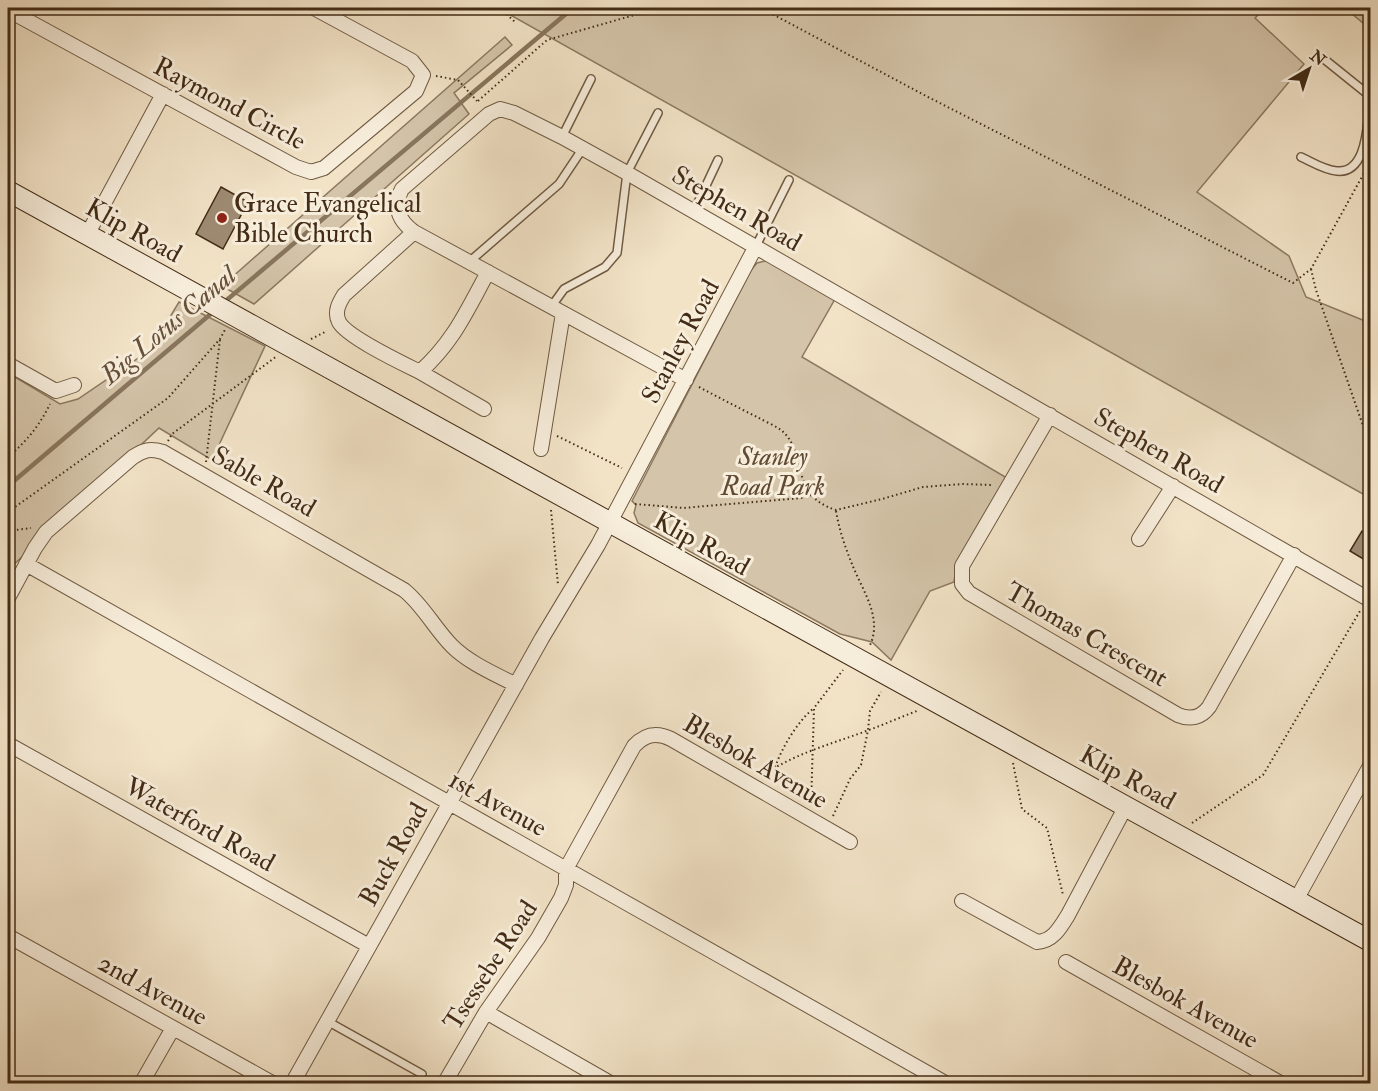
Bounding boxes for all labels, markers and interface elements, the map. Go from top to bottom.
north arrow [1279,39,1339,99]
text: N [1305,45,1330,71]
street label: Raymond Circle [148,50,311,157]
street label: Stephen Road [665,159,807,260]
place label: Grace Evangelical Bible Church [234,188,422,250]
street label: Klip Road [80,192,187,271]
marker: Grace Evangelical Bible Church [215,211,229,225]
water label: Big Lotus Canal [92,258,245,393]
street label: Stanley Road [635,274,727,409]
street label: Stephen Road [1087,401,1229,502]
street label: Sable Road [206,439,321,525]
park label: Stanley Road Park [720,441,825,503]
street label: Klip Road [648,505,755,584]
street label: Thomas Crescent [1000,576,1173,694]
street label: Blesbok Avenue [678,708,834,816]
street label: Klip Road [1074,739,1181,818]
street label: 1st Avenue [443,764,552,844]
street label: Waterford Road [118,770,280,879]
street label: Buck Road [352,797,435,912]
street label: Tsessebe Road [437,894,545,1037]
street label: 2nd Avenue [92,947,213,1033]
street label: Blesbok Avenue [1107,950,1264,1056]

